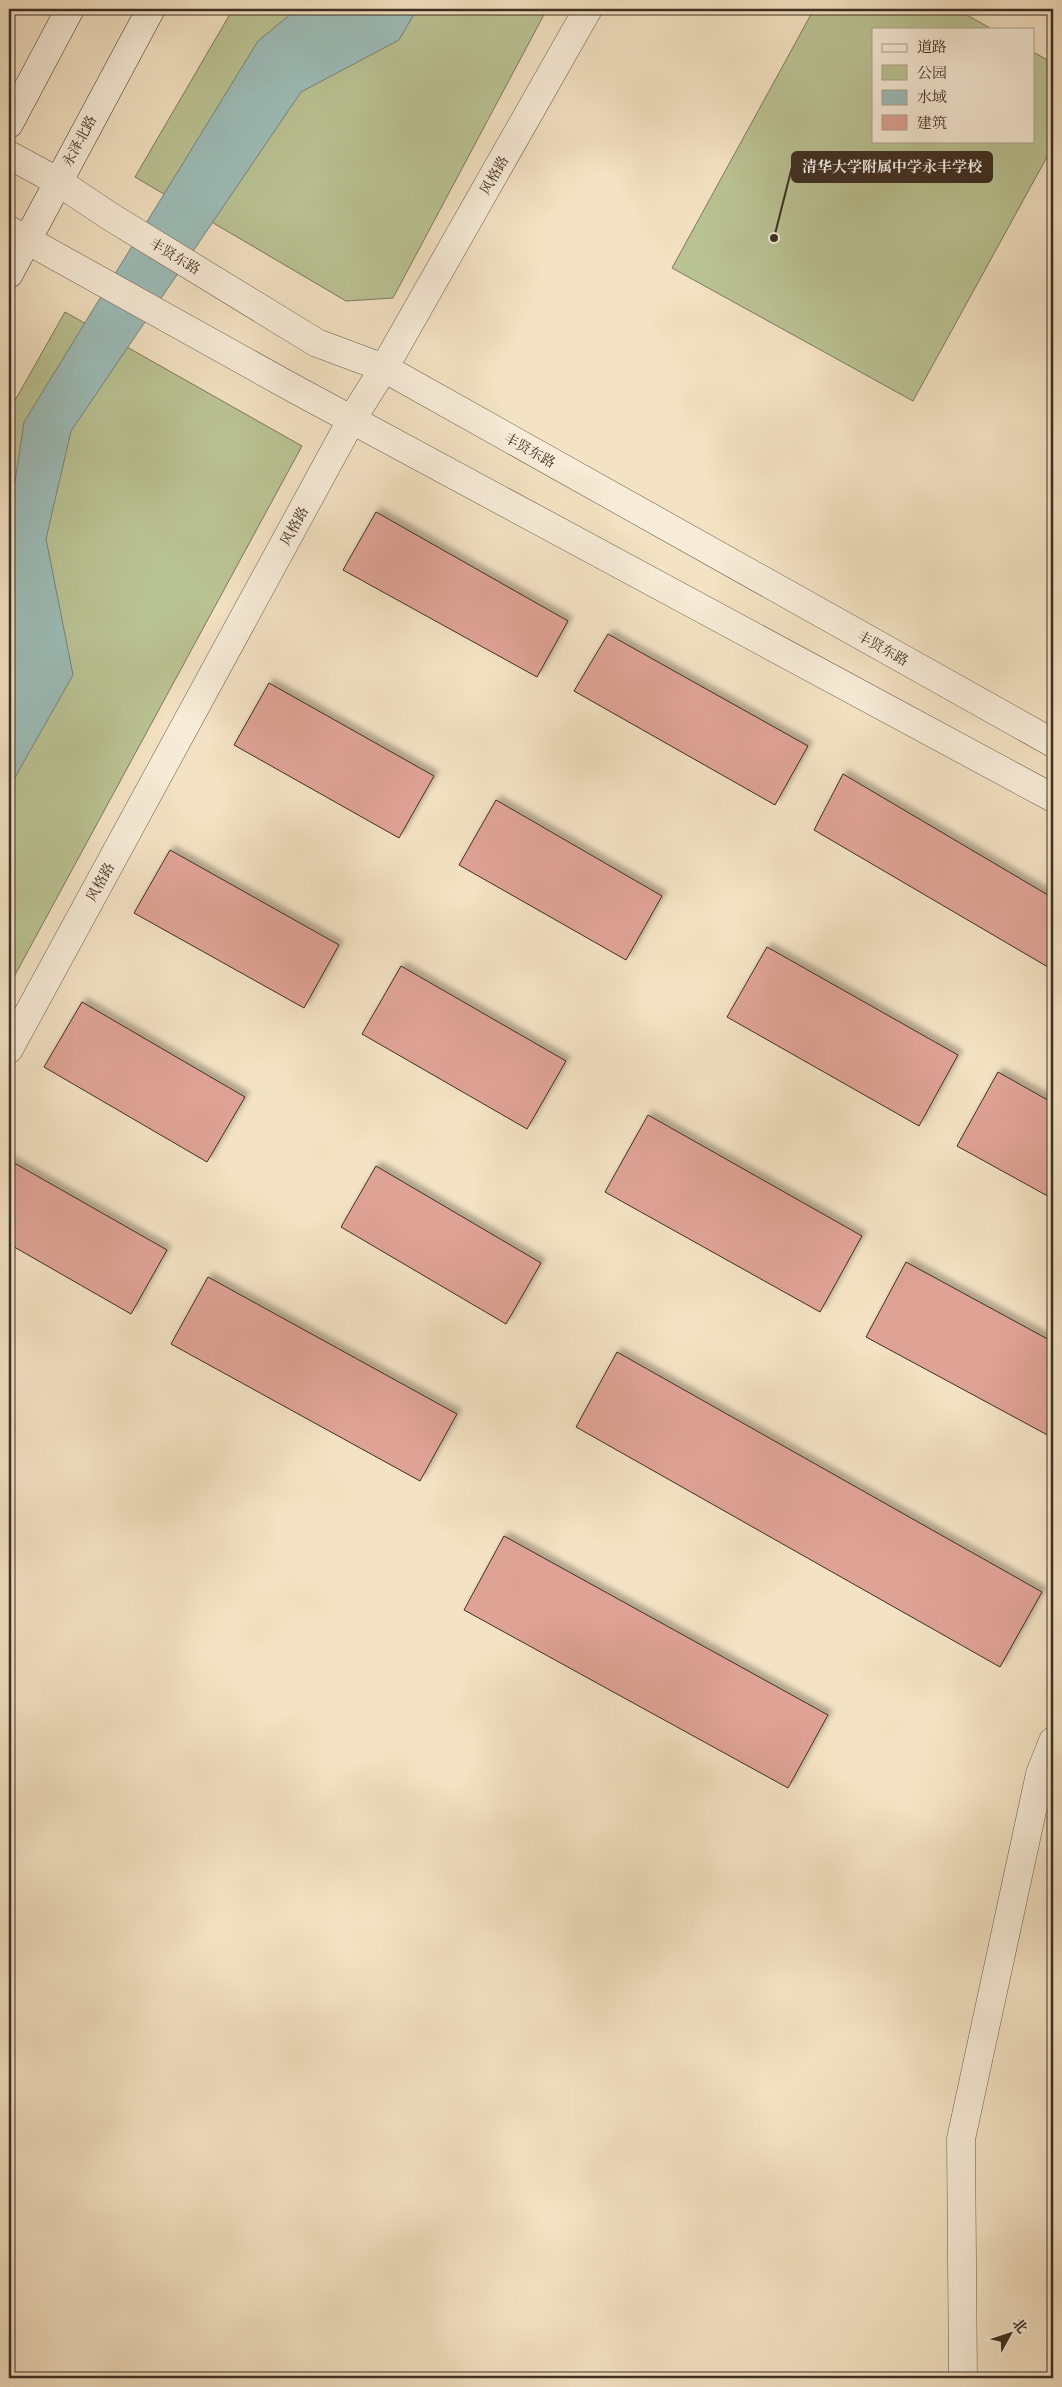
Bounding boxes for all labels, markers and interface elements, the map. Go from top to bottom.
legend [872,28,1034,142]
text: 道路 [917,38,947,56]
text: 公园 [917,64,947,82]
text: 水域 [917,88,947,106]
street label: 永泽北路 [59,113,100,170]
text: 建筑 [917,114,947,132]
callout: 清华大学附属中学永丰学校 [792,152,992,182]
street label: 风格路 [477,153,512,198]
text: 清华大学附属中学永丰学校 [802,158,983,176]
street label: 丰贤东路 [146,235,203,278]
street label: 丰贤东路 [501,429,558,471]
street label: 风格路 [277,504,312,549]
street label: 丰贤东路 [854,627,911,669]
street label: 风格路 [83,860,118,905]
north arrow [984,2310,1034,2360]
text: 北 [1009,2315,1031,2337]

